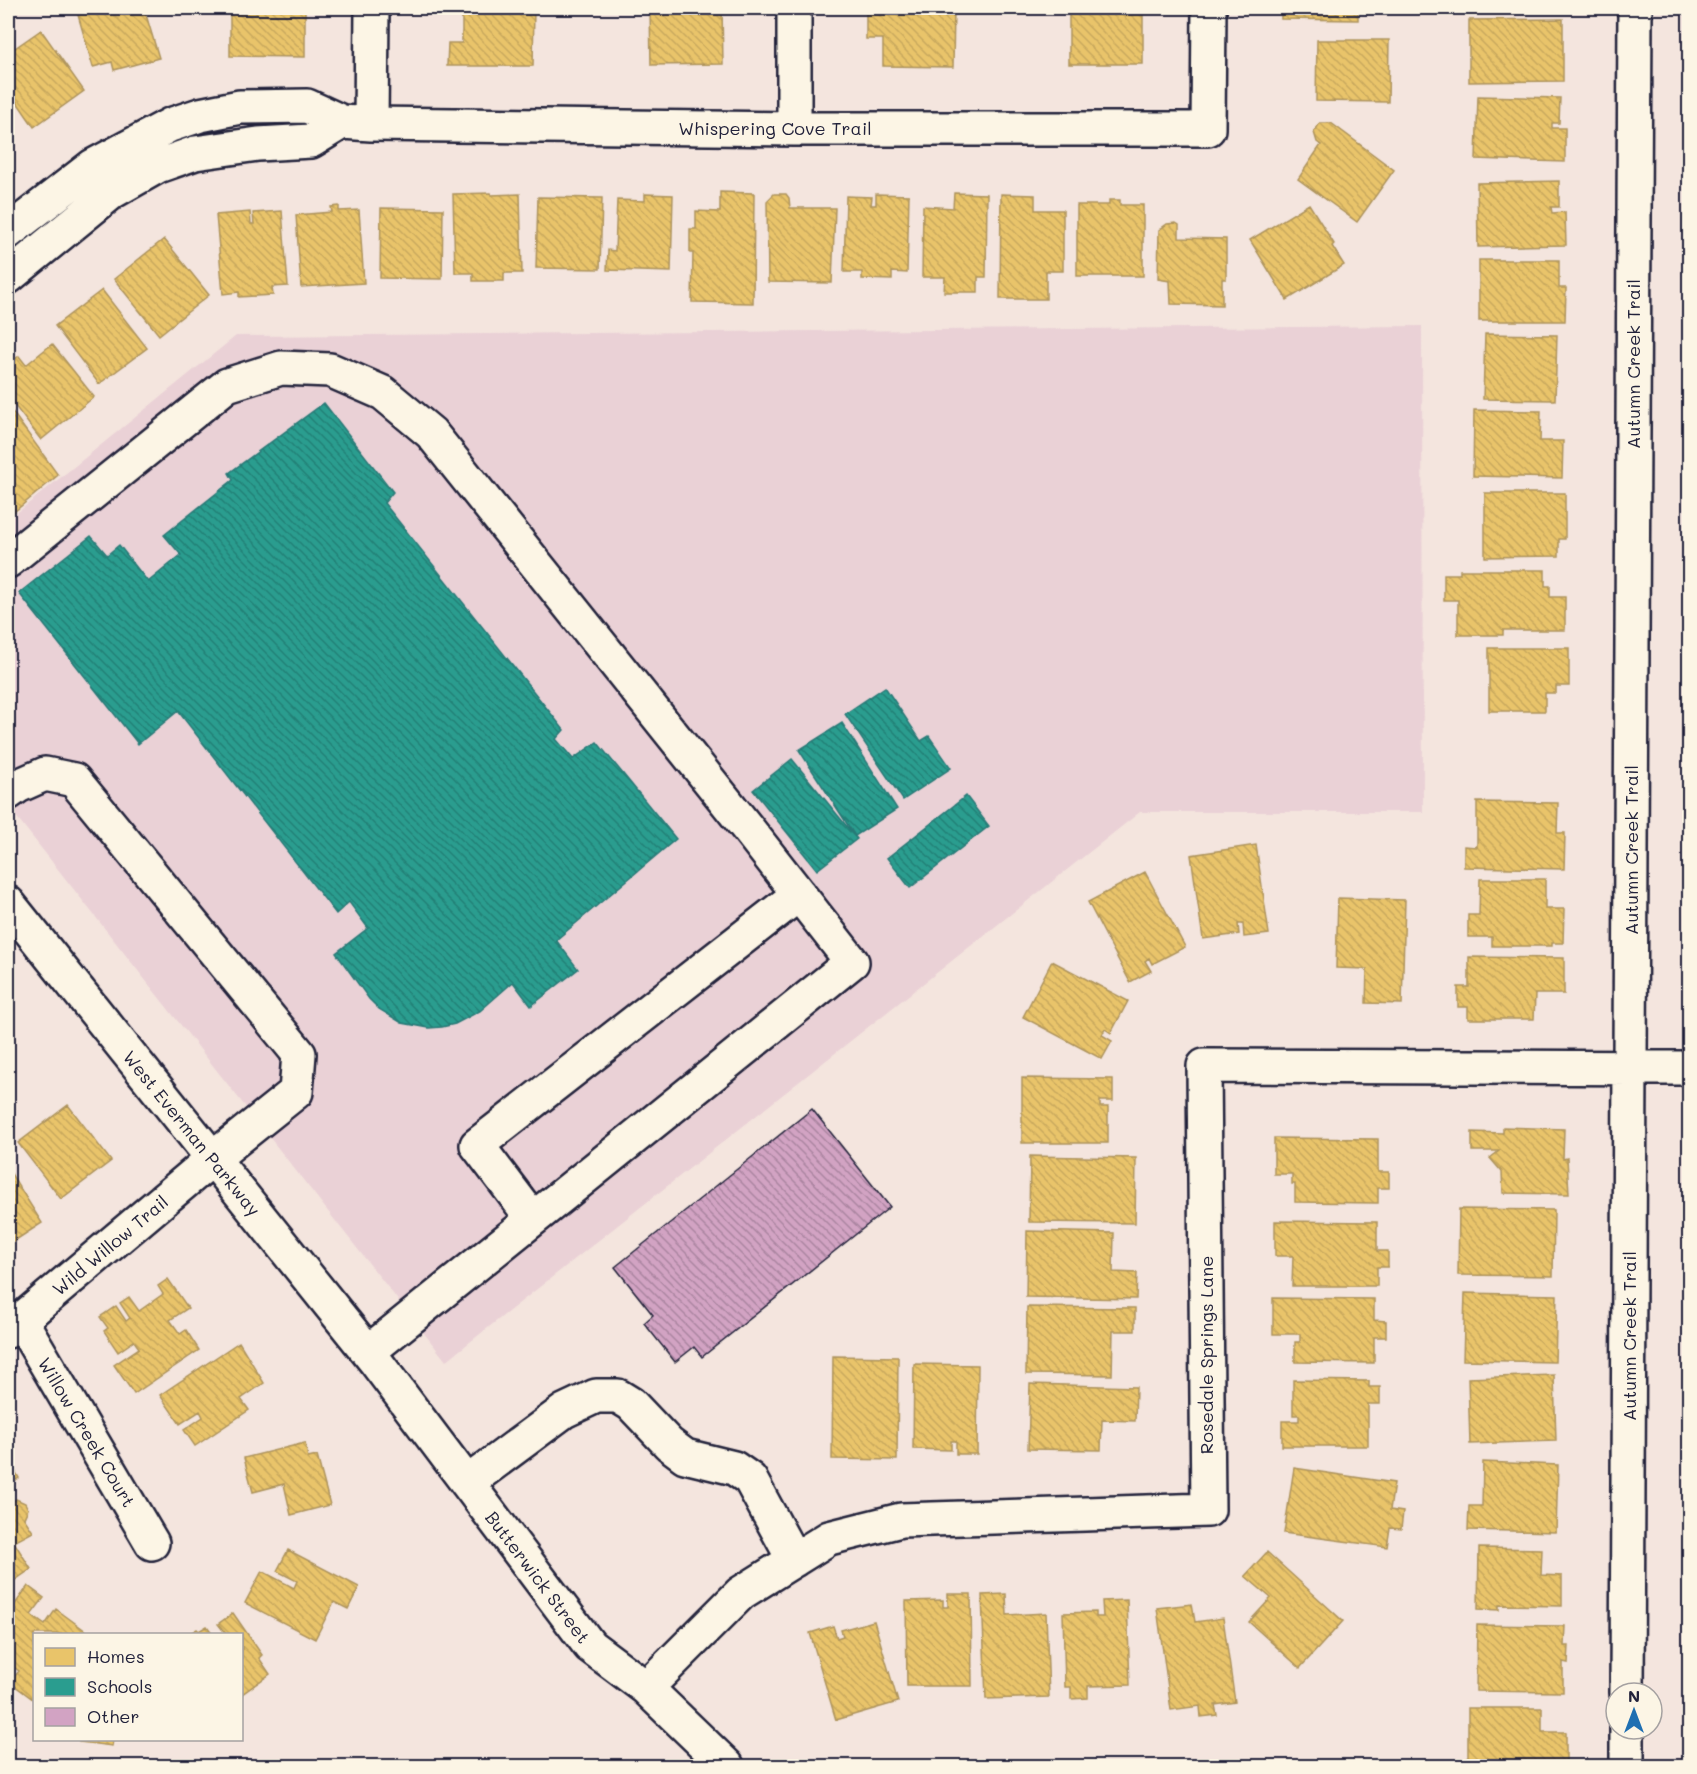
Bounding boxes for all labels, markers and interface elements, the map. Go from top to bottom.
street label: Whispering Cove Trail [678,116,872,140]
street label: Autumn Creek Trail [1621,279,1645,449]
street label: Autumn Creek Trail [1619,765,1643,935]
street label: West Everman Parkway [118,1045,266,1221]
street label: Wild Willow Trail [47,1190,173,1300]
street label: Autumn Creek Trail [1617,1251,1641,1421]
street label: Rosedale Springs Lane [1194,1256,1218,1454]
street label: Willow Creek Court [33,1353,141,1511]
street label: Butterwick Street [480,1506,596,1648]
legend [33,1633,243,1741]
text: Homes [87,1644,145,1668]
text: Schools [87,1674,152,1698]
north arrow [1604,1681,1664,1741]
text: N [1628,1685,1640,1706]
text: Other [87,1704,140,1728]

